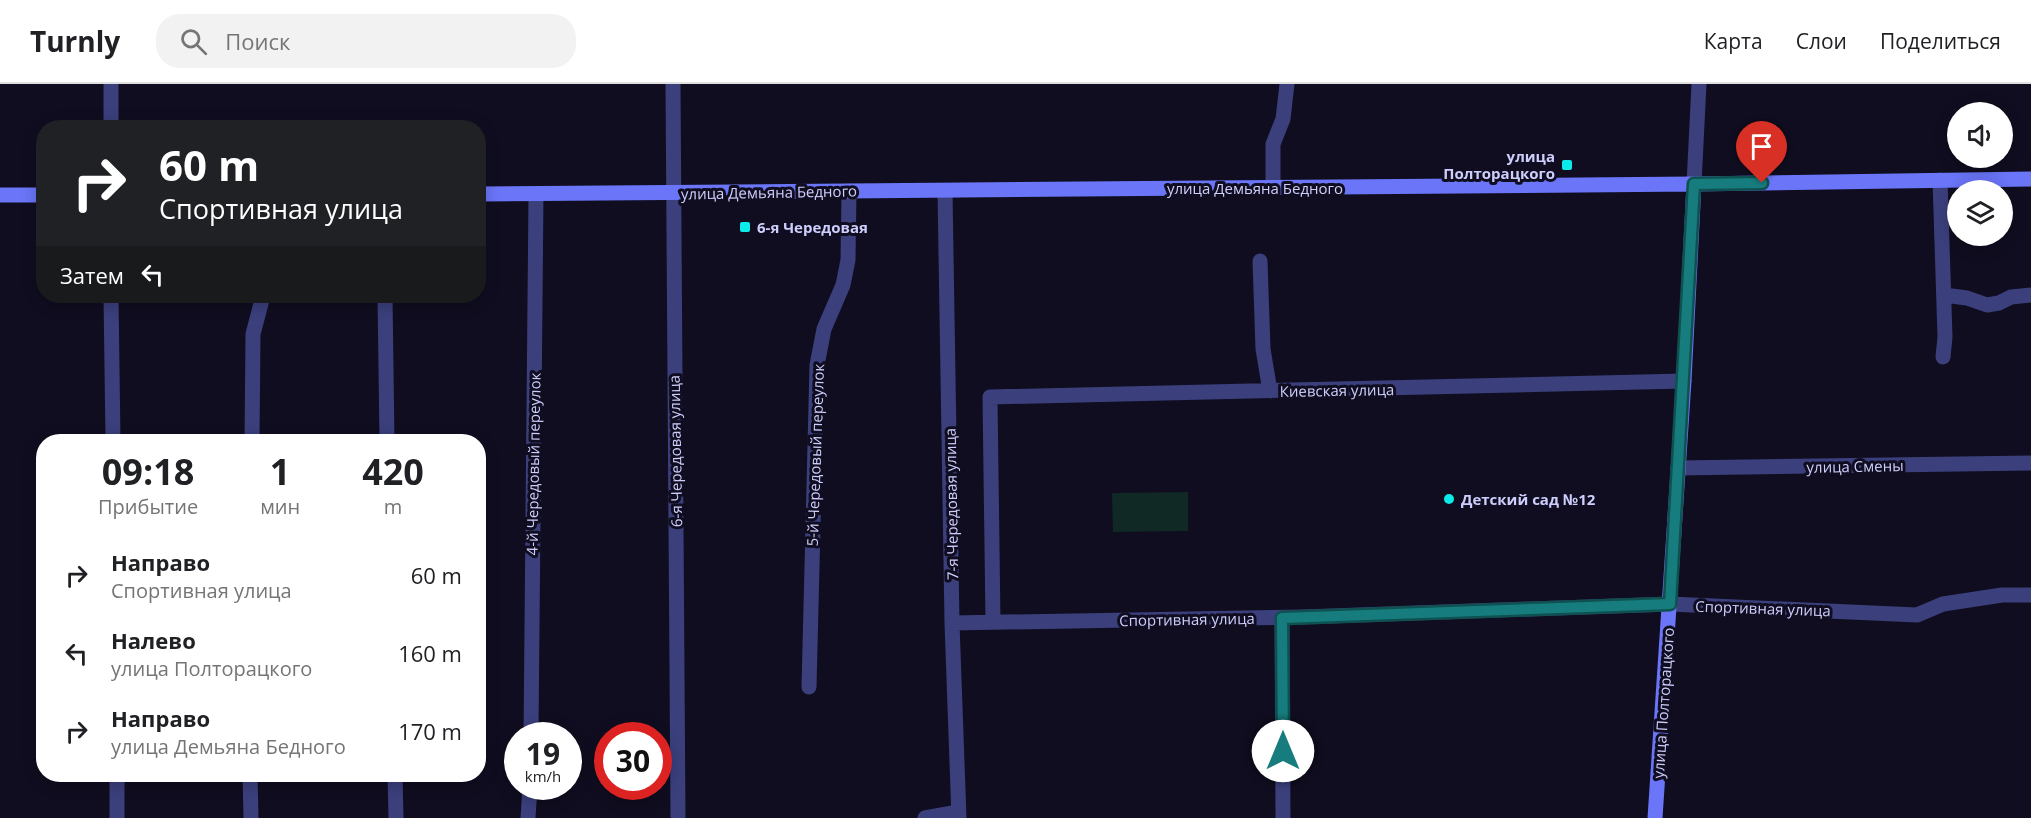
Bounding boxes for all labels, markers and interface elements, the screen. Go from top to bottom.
search box [156,14,576,68]
text: Turnly [30,22,120,60]
icon: search [177,25,210,58]
text: Поиск [225,26,290,56]
text: Карта [1704,27,1763,55]
text: Слои [1796,27,1847,55]
text: Поделиться [1880,27,2001,55]
map controls [1947,102,2013,246]
button: sound [1947,102,2013,168]
pin [1736,121,1787,183]
icon: arrive [1745,130,1778,163]
text: 60 m [159,136,259,193]
icon: right [60,144,138,222]
place label: улица Полторацкого [1443,146,1555,183]
marker: улица Полторацкого [1560,158,1574,172]
street label: улица Демьяна Бедного [1167,178,1343,198]
street label: улица Демьяна Бедного [681,180,857,204]
button: layers [1947,180,2013,246]
text: Спортивная улица [159,190,403,227]
place label: 6-я Чередовая [757,217,868,237]
marker: 6-я Чередовая [738,220,752,234]
icon: left [136,258,169,291]
text: Затем [60,260,124,290]
street label: 5-й Чередовый переулок [802,363,828,547]
street label: 4-й Чередовый переулок [521,372,545,555]
street label: 6-я Чередовая улица [664,375,686,527]
street label: Киевская улица [1280,379,1394,401]
street label: 7-я Чередовая улица [940,428,962,580]
text: 09:18 [102,447,194,496]
text: 1 [270,447,290,496]
text: 420 [362,447,424,496]
street label: улица Смены [1806,455,1904,477]
place label: Детский сад №12 [1461,489,1596,509]
marker: Детский сад №12 [1442,492,1456,506]
text: Прибытие [98,493,198,520]
text: мин [260,493,300,520]
text: m [384,493,402,520]
text: Направо [111,547,210,577]
icon: right [60,559,93,592]
text: 60 m [411,560,462,590]
text: Спортивная улица [111,577,292,604]
street label: Спортивная улица [1695,596,1831,620]
street label: Спортивная улица [1119,608,1255,630]
text: Налево [111,625,196,655]
street label: улица Полторацкого [1648,627,1678,779]
icon: left [60,637,93,670]
text: 160 m [398,638,462,668]
text: улица Полторацкого [111,655,312,682]
text: Направо [111,703,210,733]
icon: right [60,715,93,748]
text: 170 m [398,716,462,746]
position arrow [1251,719,1315,783]
speed limit sign: 30 [594,722,672,800]
text: улица Демьяна Бедного [111,733,346,760]
text: 19 [526,733,560,774]
text: km/h [525,766,561,786]

